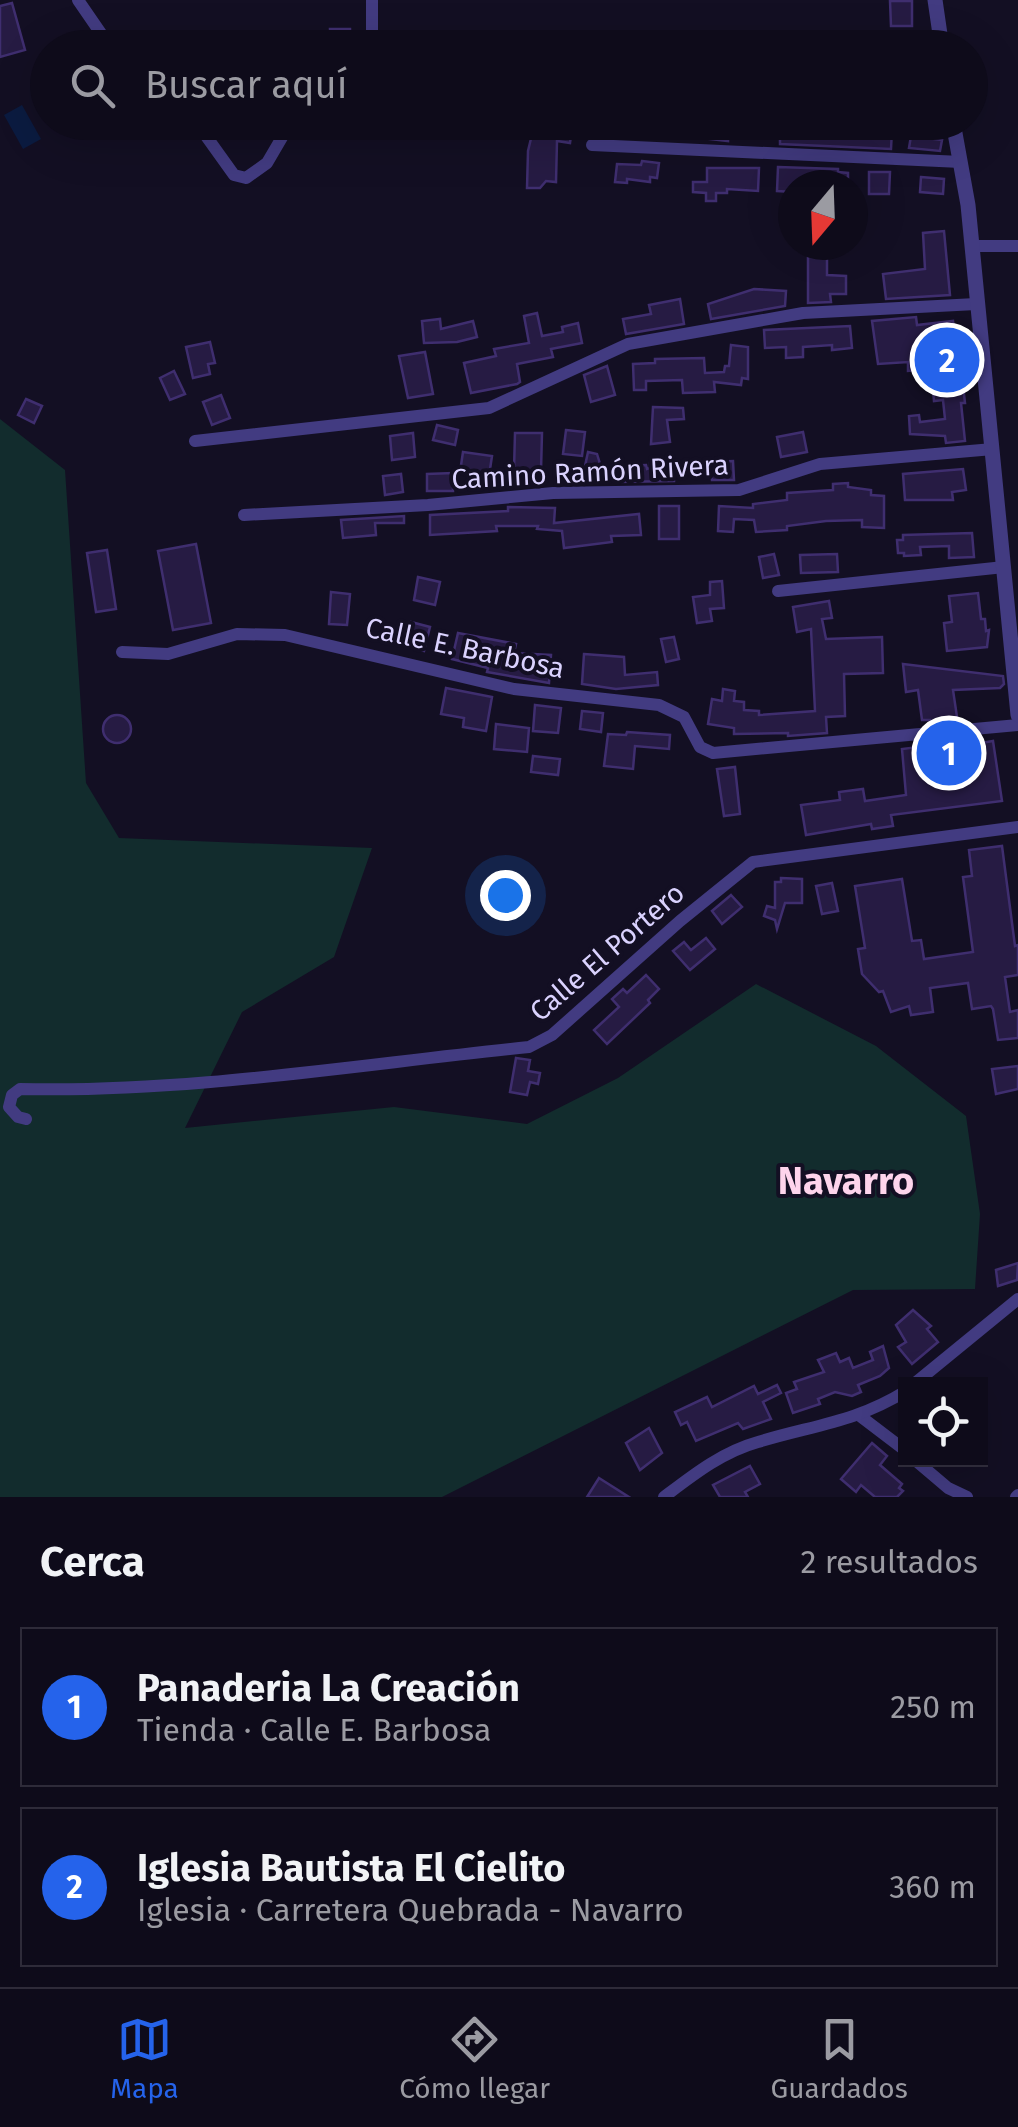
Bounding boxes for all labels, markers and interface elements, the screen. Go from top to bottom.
search box [30,30,988,140]
icon: search [65,58,120,113]
text: Buscar aquí [145,62,347,108]
north arrow [778,170,868,260]
pin: 2 [914,322,980,398]
street label: Camino Ramón Rivera [451,448,729,496]
street label: Calle E. Barbosa [363,611,567,685]
pin: 1 [916,716,982,790]
your location [480,870,531,921]
street label: Calle El Portero [523,876,691,1028]
district label: Navarro [778,1158,914,1204]
map controls [898,1377,988,1467]
button: locate [898,1377,988,1467]
text: Cerca [40,1537,145,1587]
text: 2 resultados [800,1543,978,1581]
text: Panaderia La Creación [137,1665,520,1711]
text: 1 [67,1688,82,1726]
text: 250 m [890,1688,976,1726]
text: Tienda · Calle E. Barbosa [137,1711,491,1749]
text: Iglesia Bautista El Cielito [137,1845,566,1891]
text: 2 [66,1868,83,1906]
text: 360 m [889,1868,976,1906]
text: Iglesia · Carretera Quebrada - Navarro [137,1891,684,1929]
tab: Mapa [110,2012,179,2105]
tab: Cómo llegar [399,2012,550,2105]
tab: Guardados [770,2012,908,2105]

